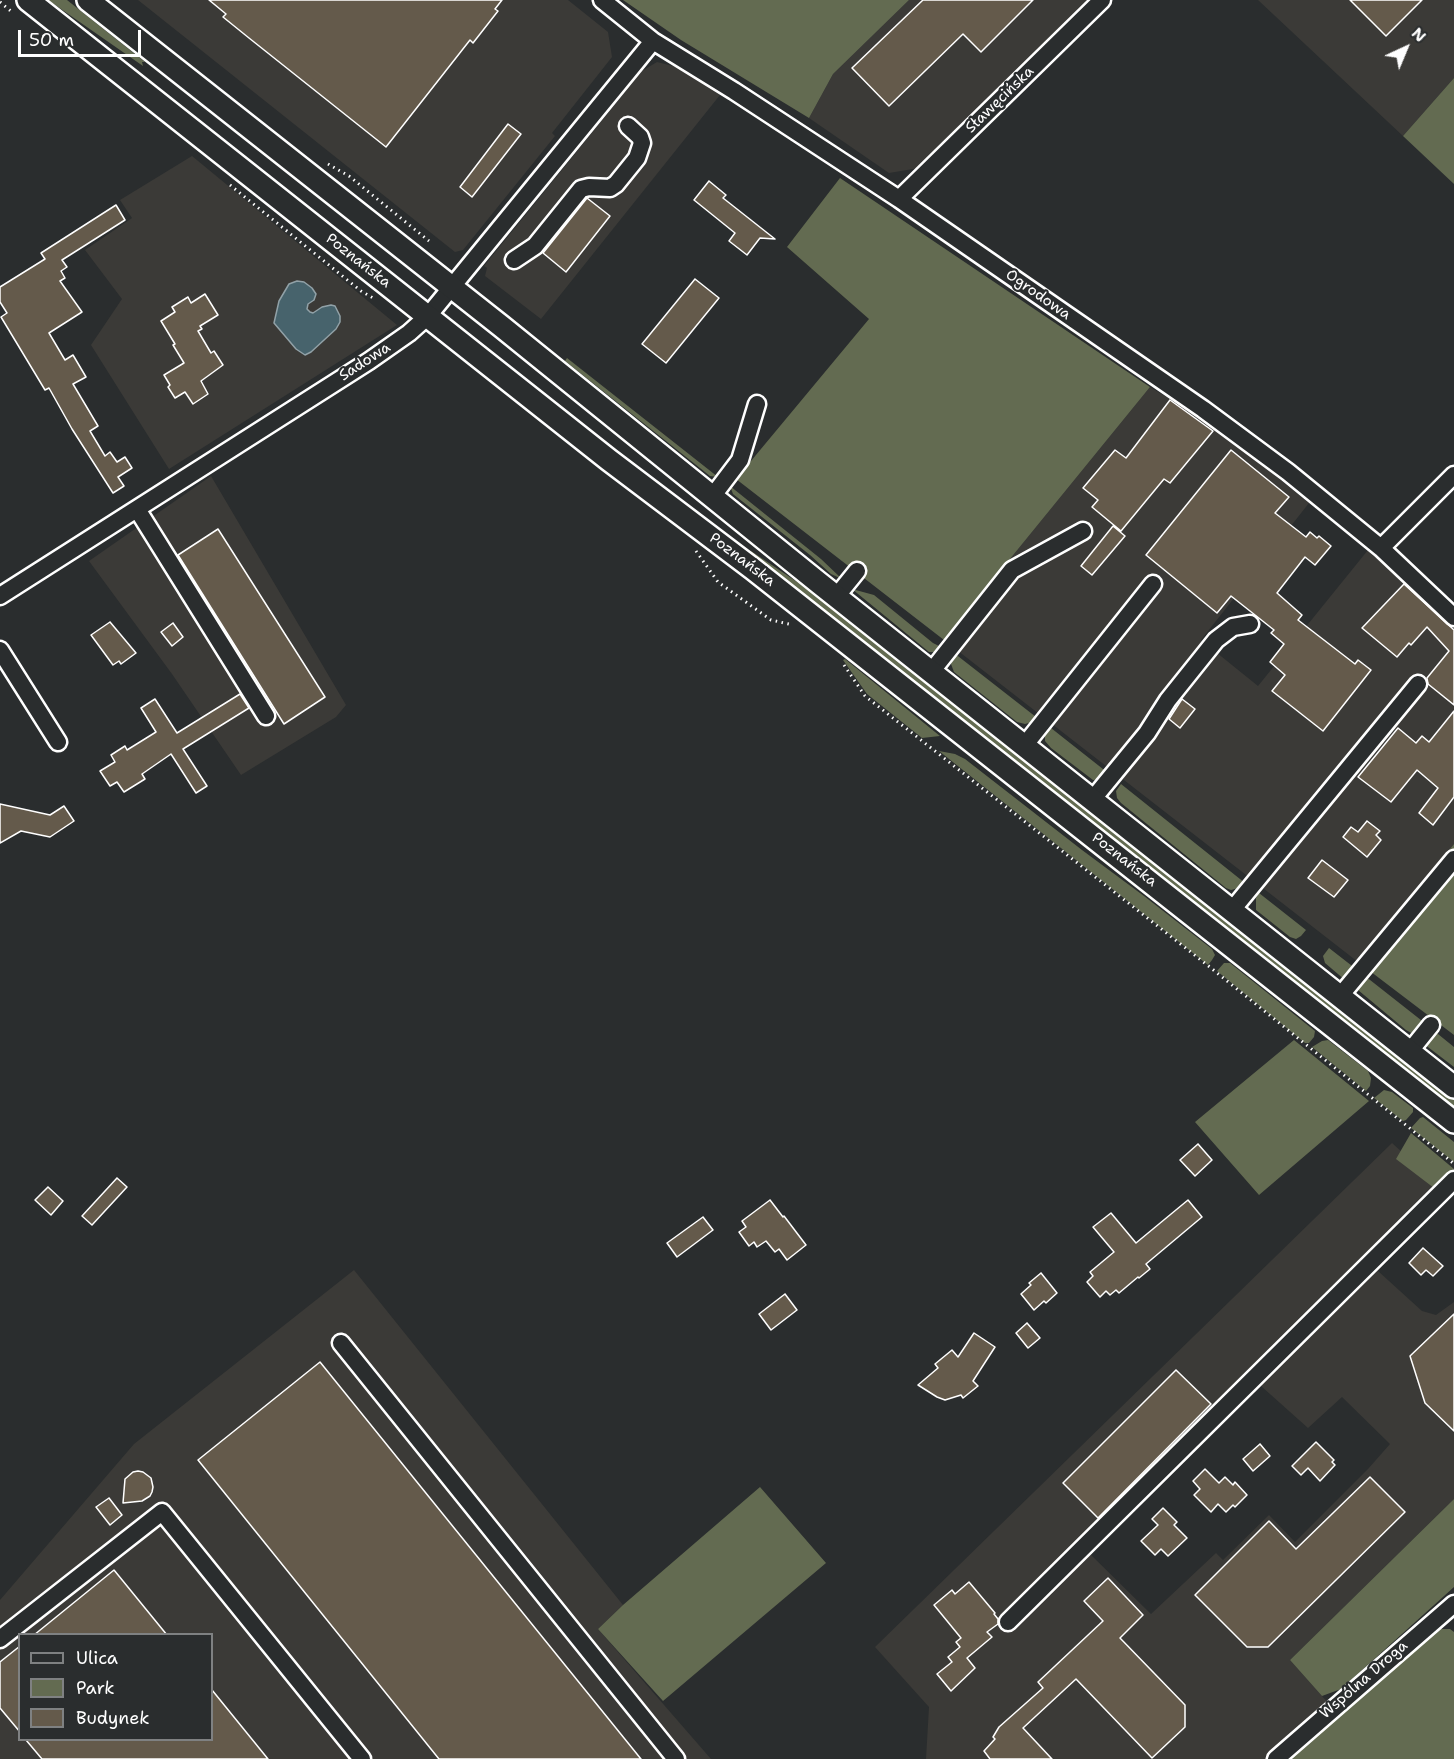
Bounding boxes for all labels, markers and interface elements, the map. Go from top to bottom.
scale bar [21,18,144,56]
north arrow [1376,18,1436,78]
text: N [1407,23,1431,47]
text: 50 m [29,28,74,52]
street label: Sławęcińska [962,63,1038,137]
street label: Poznańska [322,230,394,292]
street label: Ogrodowa [1002,266,1074,324]
street label: Sadowa [336,339,394,385]
street label: Poznańska [706,529,778,591]
street label: Poznańska [1088,829,1160,891]
legend [18,1633,213,1741]
street label: Wspólna Droga [1316,1637,1412,1723]
text: Ulica [76,1646,118,1670]
text: Park [76,1676,115,1700]
text: Budynek [76,1706,150,1730]

